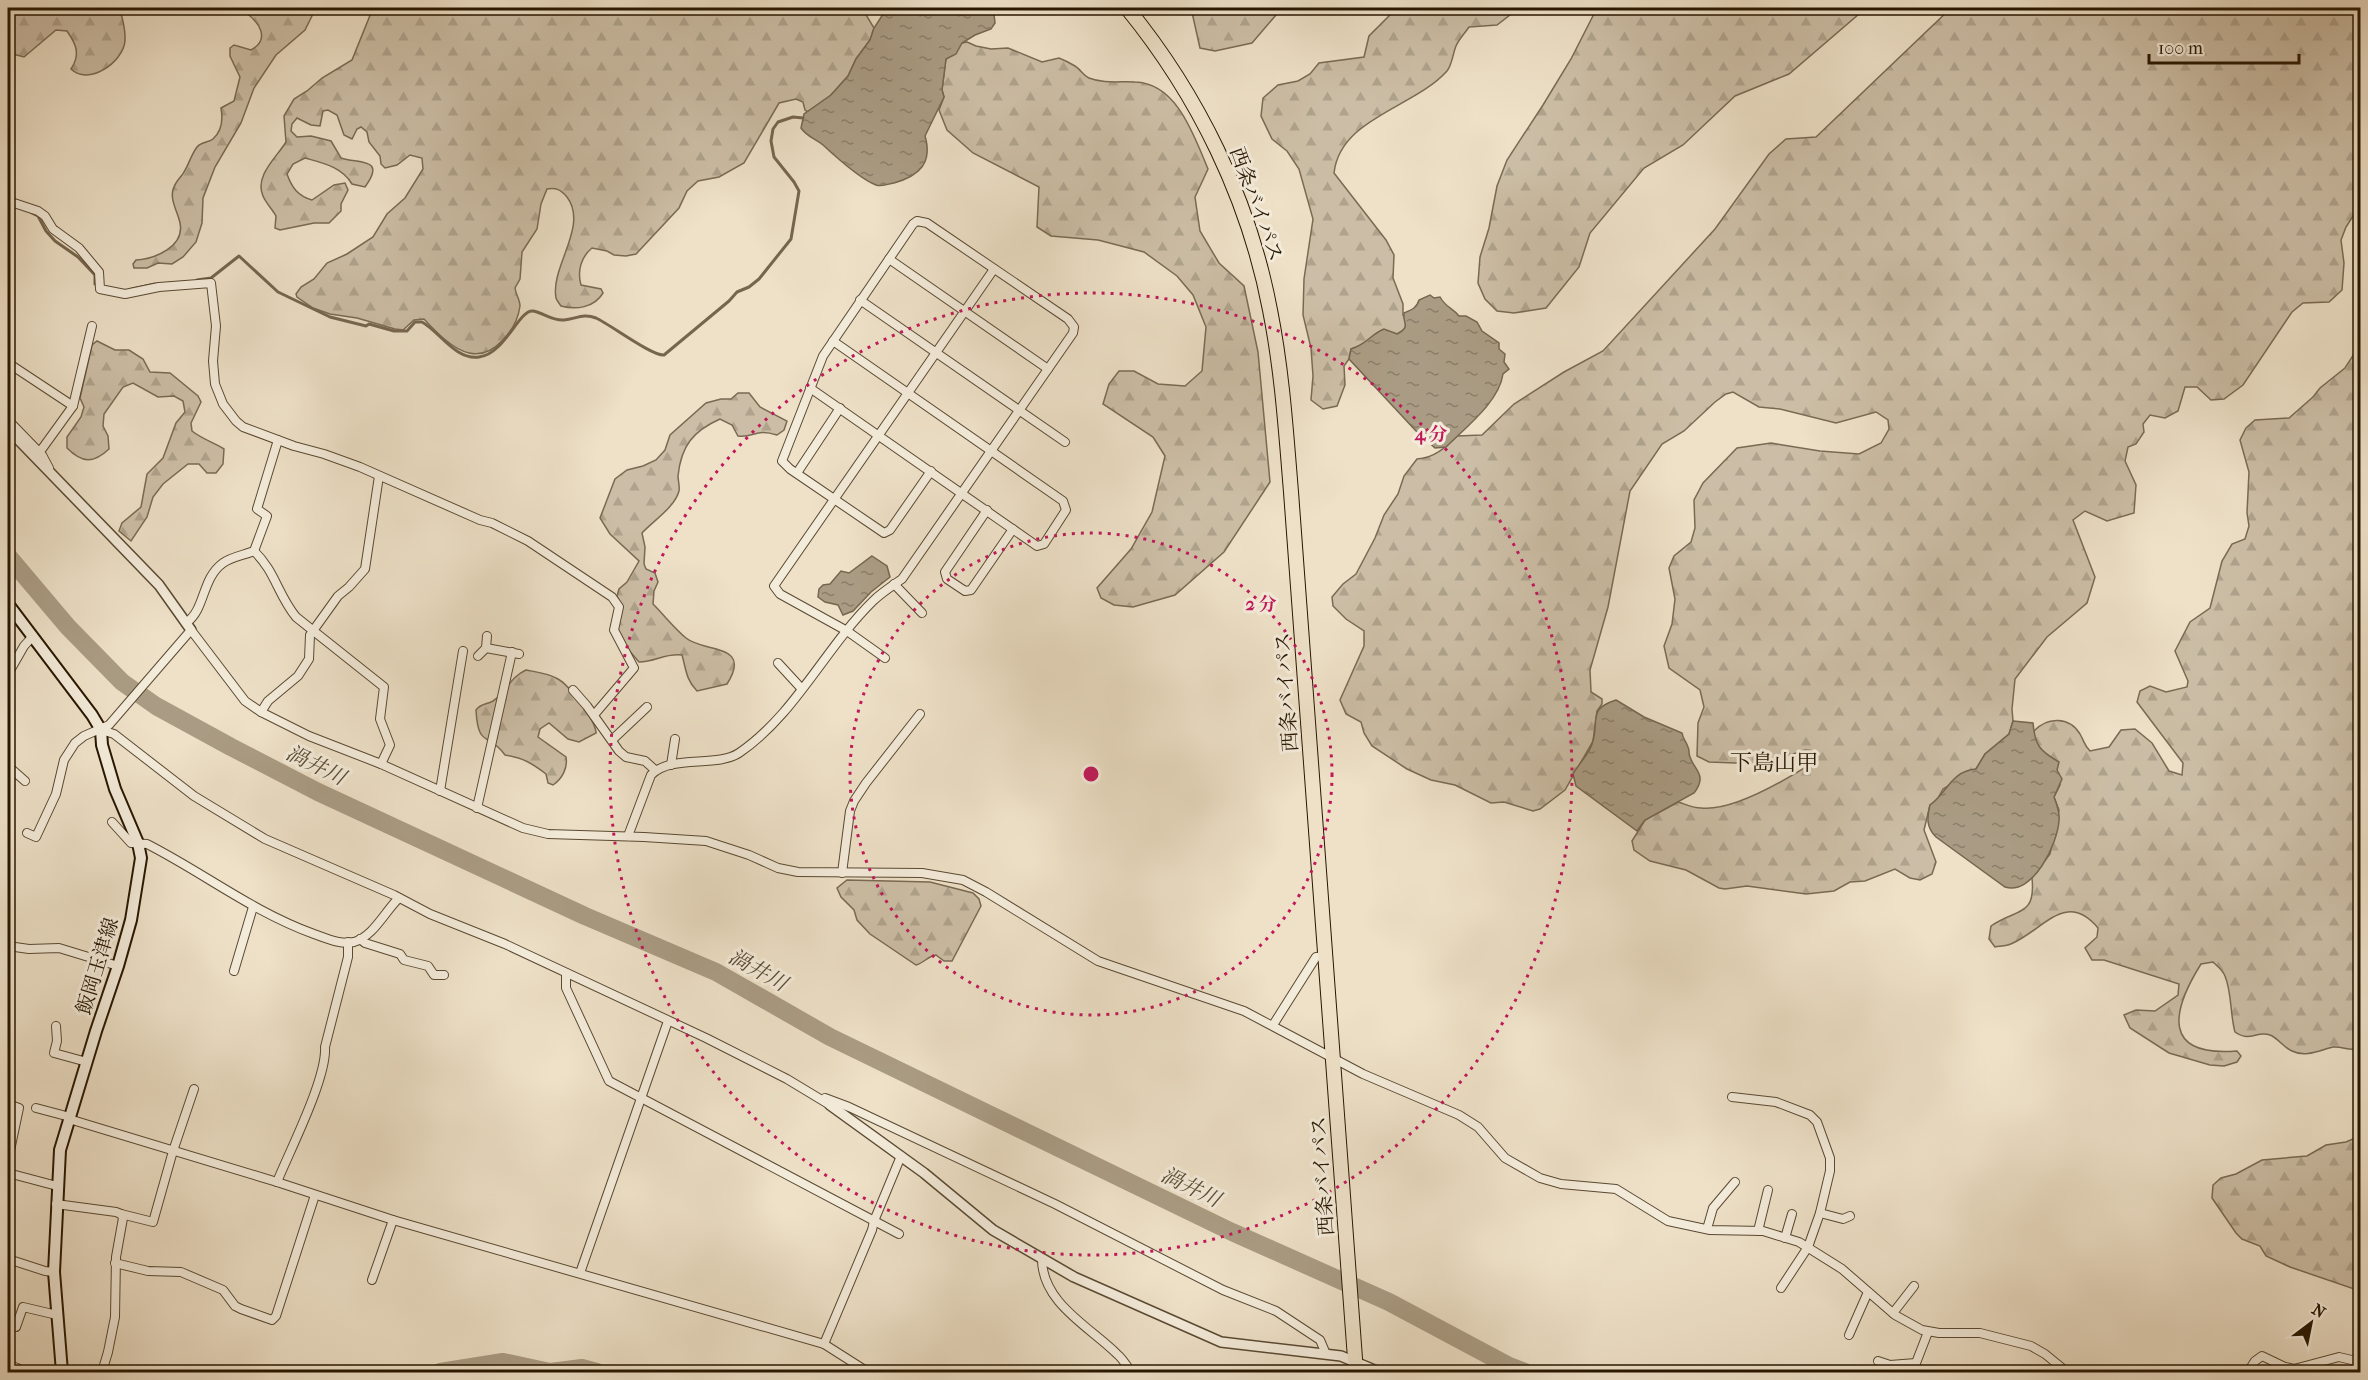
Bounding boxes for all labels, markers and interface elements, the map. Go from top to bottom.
scale bar [2149,27,2299,65]
text: 100 m [2158,38,2203,59]
street label: 西条バイパス [1225,144,1288,264]
text: 4 分 [1414,424,1447,445]
text: 2 分 [1245,594,1277,615]
street label: 西条バイパス [1271,632,1302,752]
water label: 渦井川 [282,740,351,790]
district label: 下島山甲 [1730,750,1818,776]
centre of rings [1081,764,1101,784]
street label: 飯岡玉津線 [72,915,123,1017]
water label: 渦井川 [725,944,793,997]
street label: 西条バイパス [1307,1116,1338,1236]
water label: 渦井川 [1157,1162,1226,1212]
north arrow [2281,1293,2341,1353]
text: N [2309,1299,2330,1322]

